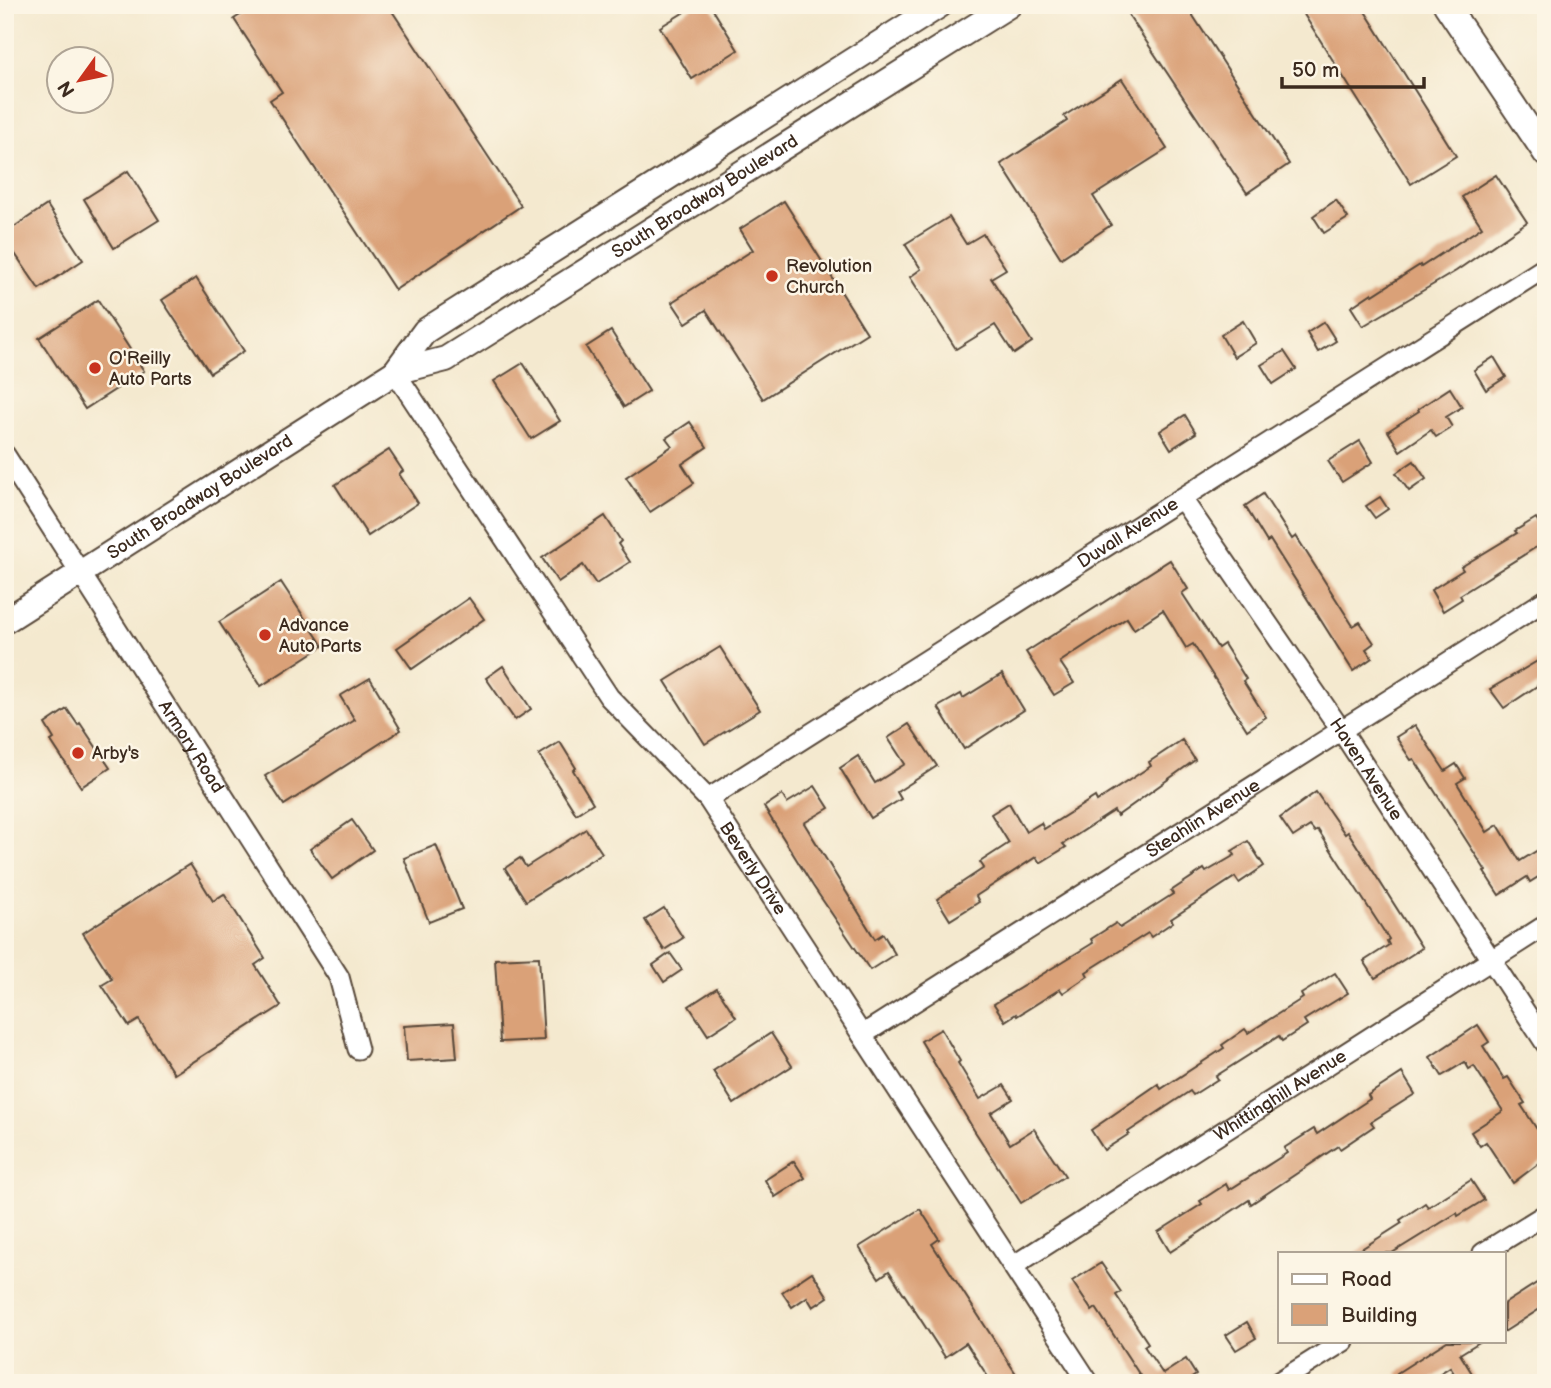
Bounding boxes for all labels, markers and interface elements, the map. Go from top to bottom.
north arrow [46,46,116,116]
scale bar [1282,46,1423,90]
text: 50 m [1292,58,1339,83]
text: N [53,76,81,101]
street label: South Broadway Boulevard [608,130,802,263]
place label: Revolution Church [786,256,872,298]
marker: Revolution Church [764,268,780,284]
place label: O'Reilly Auto Parts [109,348,192,390]
marker: O'Reilly Auto Parts [87,360,103,376]
street label: South Broadway Boulevard [103,430,296,564]
street label: Duvall Avenue [1073,493,1182,572]
place label: Advance Auto Parts [279,615,362,657]
marker: Advance Auto Parts [257,627,273,643]
street label: Armory Road [154,696,229,797]
street label: Haven Avenue [1325,714,1408,824]
place label: Arby's [92,743,139,764]
marker: Arby's [70,745,86,761]
street label: Steahlin Avenue [1142,774,1264,862]
street label: Beverly Drive [715,818,791,919]
street label: Whittinghill Avenue [1210,1045,1351,1145]
legend [1278,1252,1506,1342]
text: Road [1341,1267,1392,1292]
text: Building [1341,1303,1417,1328]

